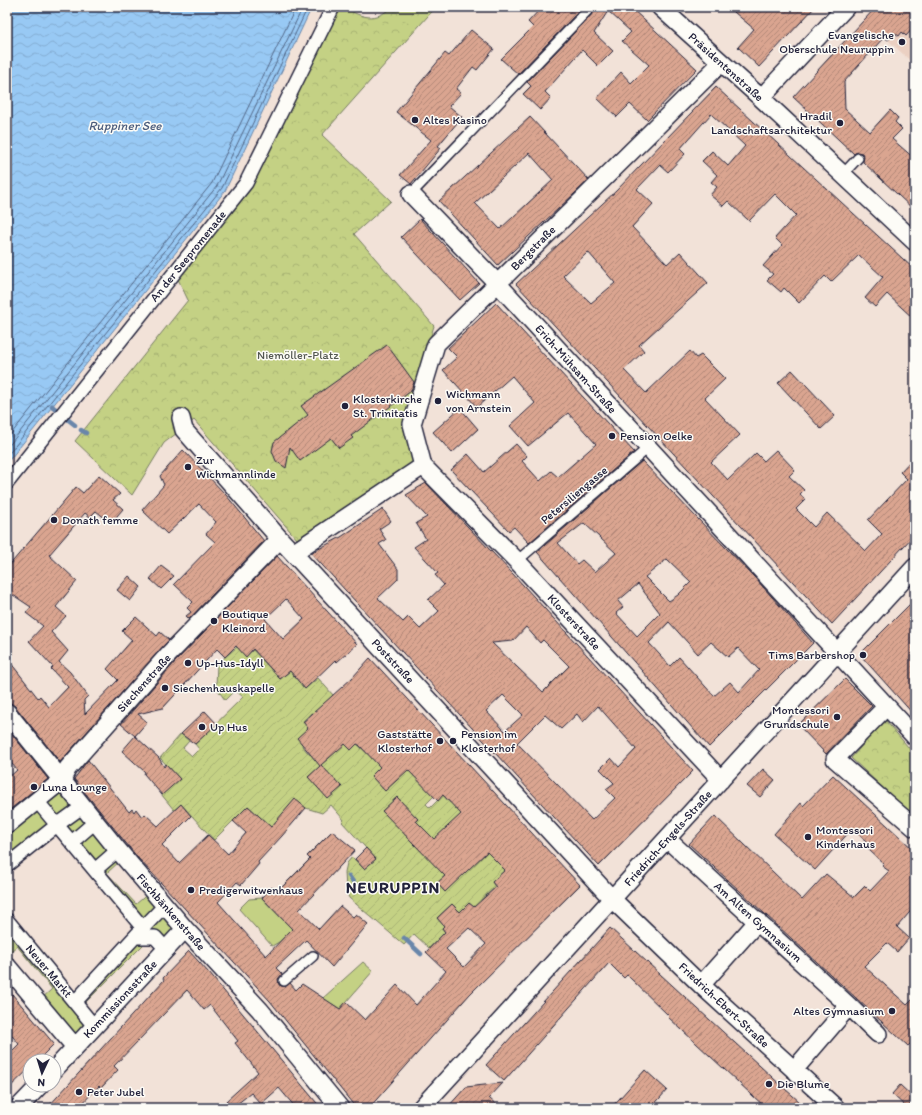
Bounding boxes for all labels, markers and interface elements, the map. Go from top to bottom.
place label: Evangelische Oberschule Neuruppin [779,28,894,56]
street label: Präsidentenstraße [686,30,767,105]
marker: Evangelische Oberschule Neuruppin [897,37,907,47]
place label: Hradil Landschaftsarchitektur [711,109,833,137]
place label: Altes Kasino [423,113,487,127]
marker: Altes Kasino [410,115,420,125]
water label: Ruppiner See [88,118,162,133]
marker: Hradil Landschaftsarchitektur [835,118,845,128]
street label: An der Seepromenade [147,207,229,304]
street label: Bergstraße [508,222,559,273]
street label: Erich-Mühsam-Straße [532,322,620,417]
park label: Niemöller-Platz [257,348,339,362]
place label: Wichmann von Arnstein [446,387,512,415]
place label: Klosterkirche St. Trinitatis [353,392,422,420]
marker: Wichmann von Arnstein [433,396,443,406]
marker: Klosterkirche St. Trinitatis [340,401,350,411]
place label: Pension Oelke [620,429,693,443]
marker: Pension Oelke [607,431,617,441]
place label: Zur Wichmannlinde [196,453,276,481]
marker: Zur Wichmannlinde [183,462,193,472]
street label: Petersiliengasse [538,463,610,527]
place label: Donath femme [62,513,138,527]
marker: Donath femme [49,515,59,525]
street label: Klosterstraße [545,591,604,653]
place label: Boutique Kleinord [222,607,269,635]
marker: Boutique Kleinord [209,616,219,626]
street label: Poststraße [369,636,417,686]
place label: Tims Barbershop [768,648,855,662]
marker: Tims Barbershop [858,650,868,660]
street label: Siechenstraße [114,651,174,715]
place label: Up-Hus-Idyll [196,656,264,670]
marker: Up-Hus-Idyll [183,658,193,668]
place label: Siechenhauskapelle [173,681,275,695]
marker: Siechenhauskapelle [160,683,170,693]
place label: Montessori Grundschule [763,703,829,731]
marker: Montessori Grundschule [832,712,842,722]
place label: Up Hus [210,720,247,734]
marker: Up Hus [197,722,207,732]
place label: Gaststätte Klosterhof [377,727,432,755]
place label: Pension im Klosterhof [461,727,517,755]
marker: Gaststätte Klosterhof [435,736,445,746]
marker: Pension im Klosterhof [448,736,458,746]
place label: Luna Lounge [42,780,107,794]
marker: Luna Lounge [29,782,39,792]
street label: Friedrich-Engels-Straße [621,787,715,889]
place label: Montessori Kinderhaus [816,823,875,851]
marker: Montessori Kinderhaus [803,832,813,842]
street label: Fischbänkenstraße [134,871,208,954]
district label: NEURUPPIN [346,878,440,897]
street label: Am Alten Gymnasium [711,879,805,965]
place label: Predigerwitwenhaus [199,883,303,897]
marker: Predigerwitwenhaus [186,885,196,895]
street label: Neuer Markt [23,942,75,1001]
street label: Kommissionsstraße [80,957,160,1041]
street label: Friedrich-Ebert-Straße [676,960,772,1051]
place label: Altes Gymnasium [793,1004,884,1018]
marker: Altes Gymnasium [887,1006,897,1016]
north arrow [22,1053,62,1093]
text: N [37,1076,46,1089]
place label: Die Blume [777,1077,830,1091]
marker: Die Blume [764,1079,774,1089]
place label: Peter Jubel [87,1085,145,1099]
marker: Peter Jubel [74,1087,84,1097]

